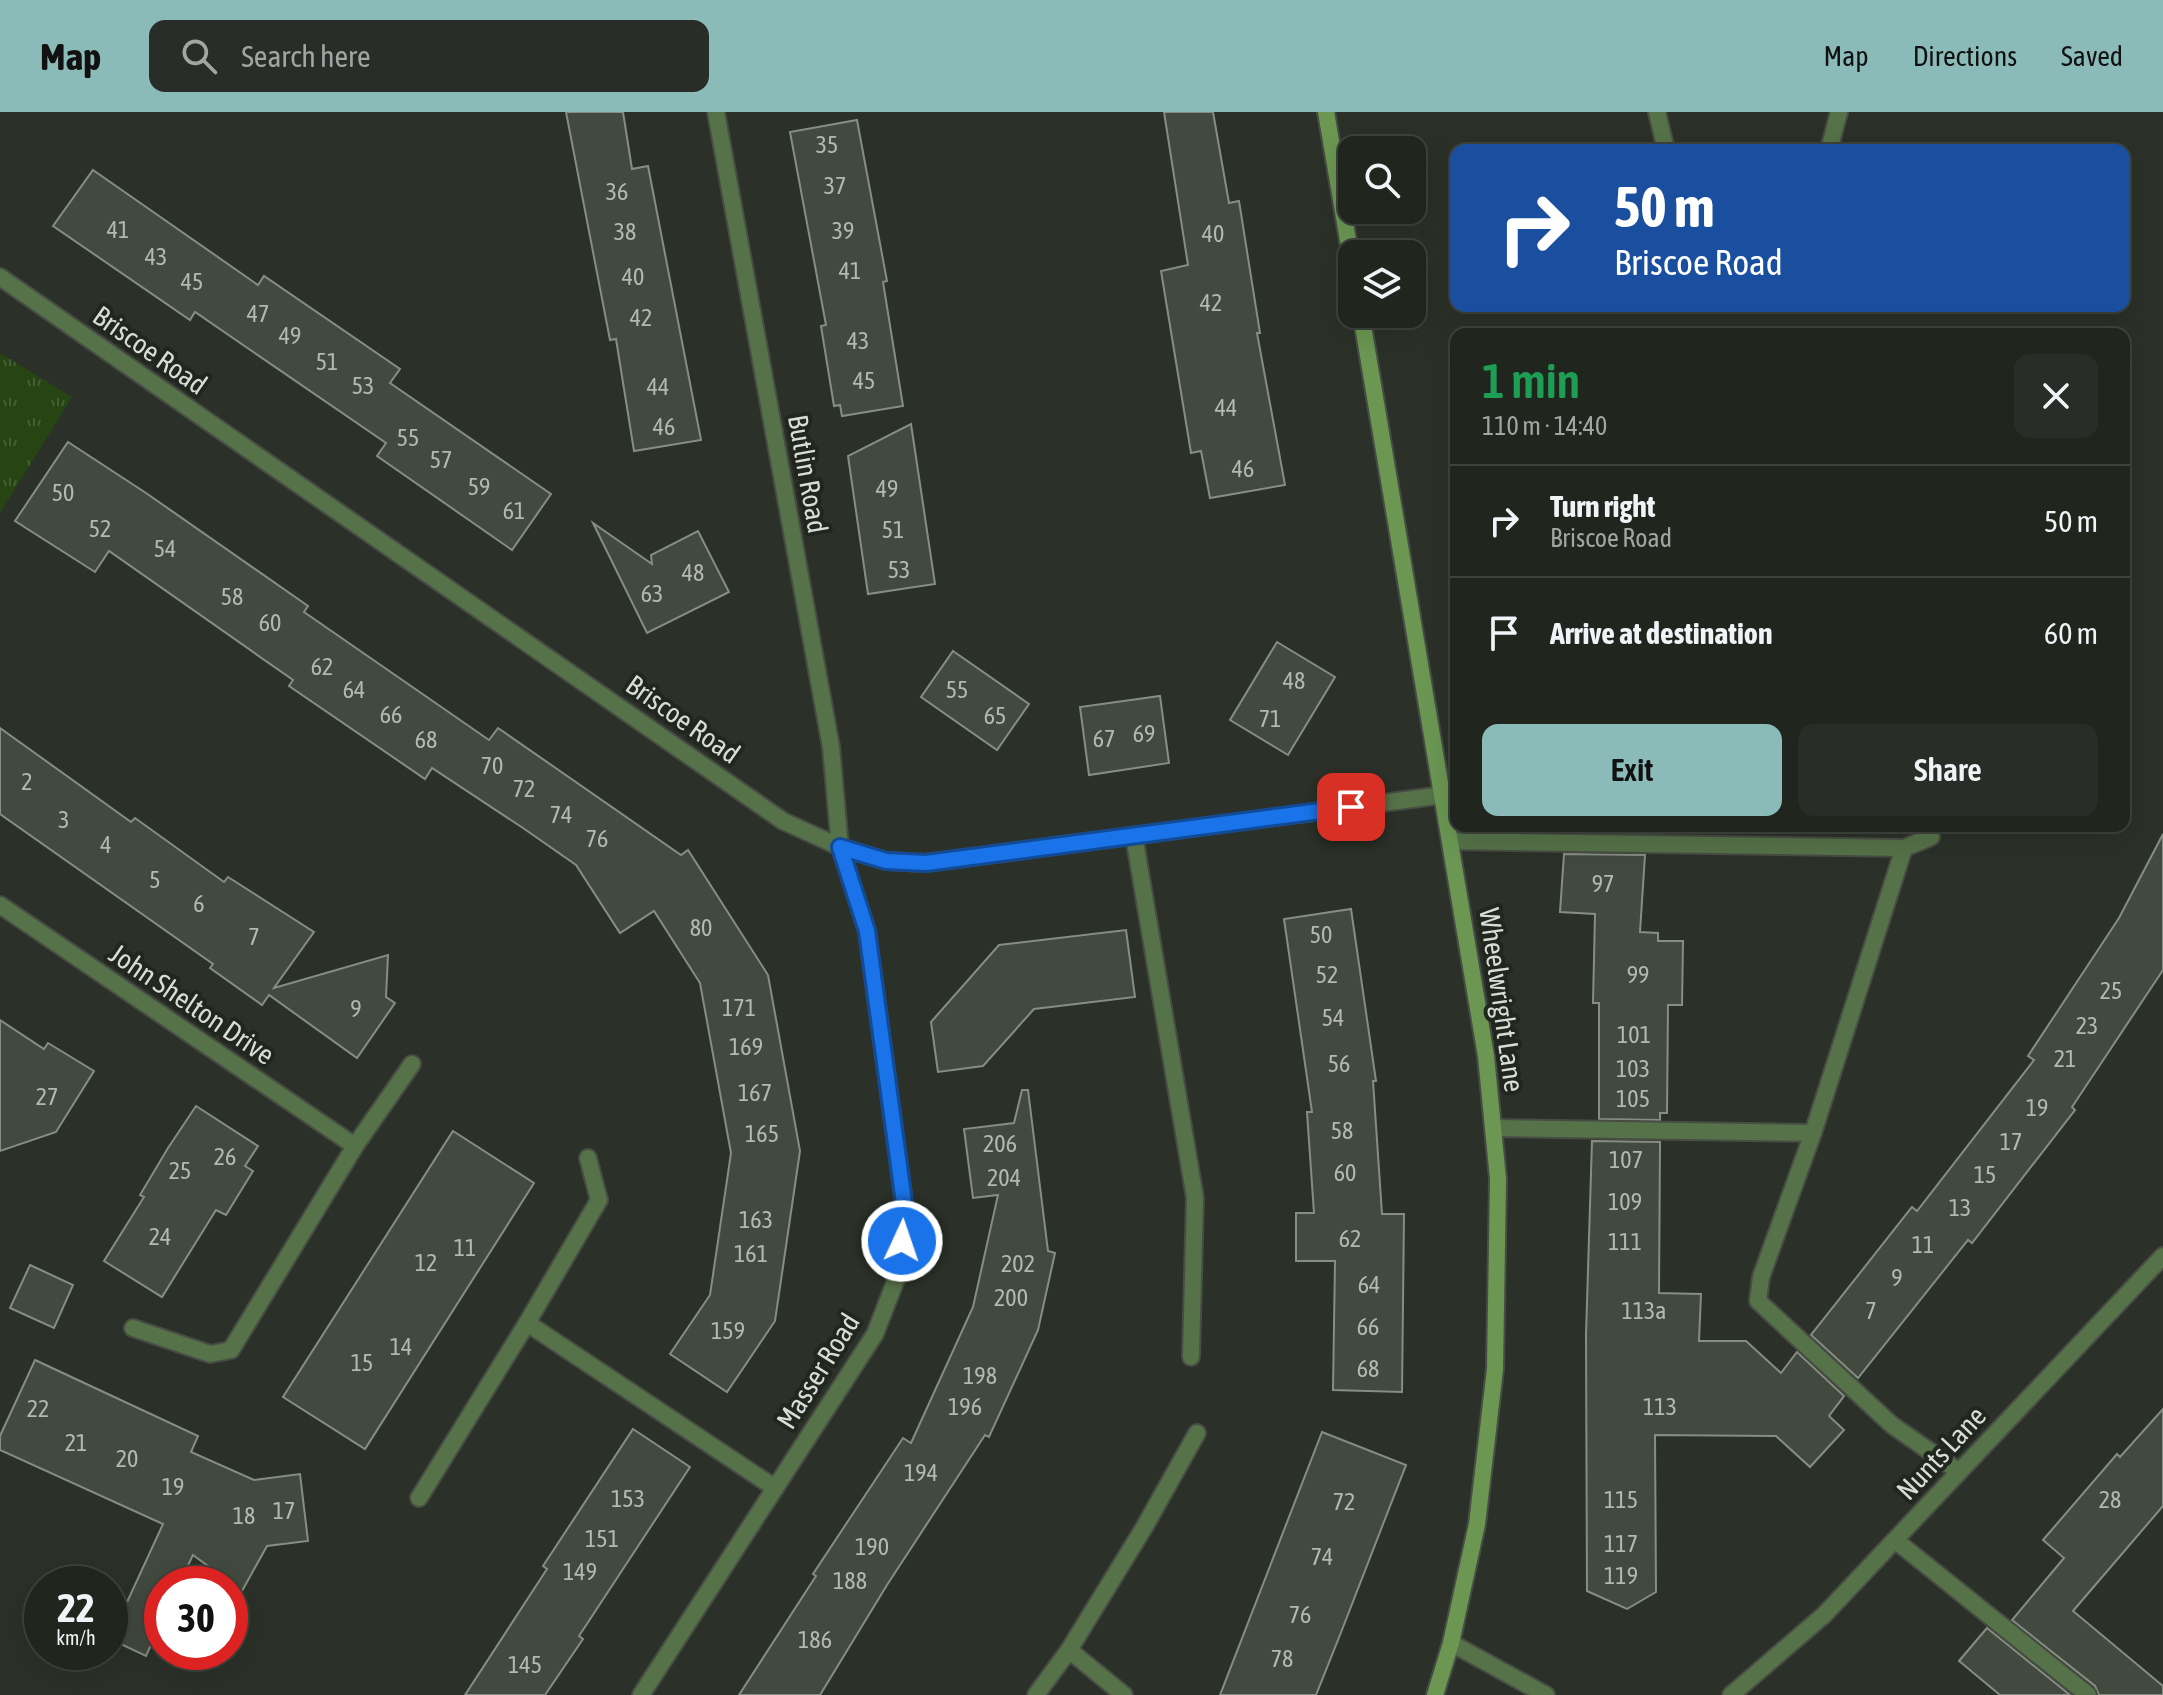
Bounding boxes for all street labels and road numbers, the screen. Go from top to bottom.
street label: Briscoe Road [87,299,213,401]
street label: Butlin Road [782,412,834,536]
street label: Briscoe Road [620,668,746,770]
street label: Wheelwright Lane [1473,906,1531,1094]
street label: John Shelton Drive [104,937,280,1071]
street label: Masser Road [770,1307,866,1435]
street label: Nunts Lane [1890,1400,1992,1506]

